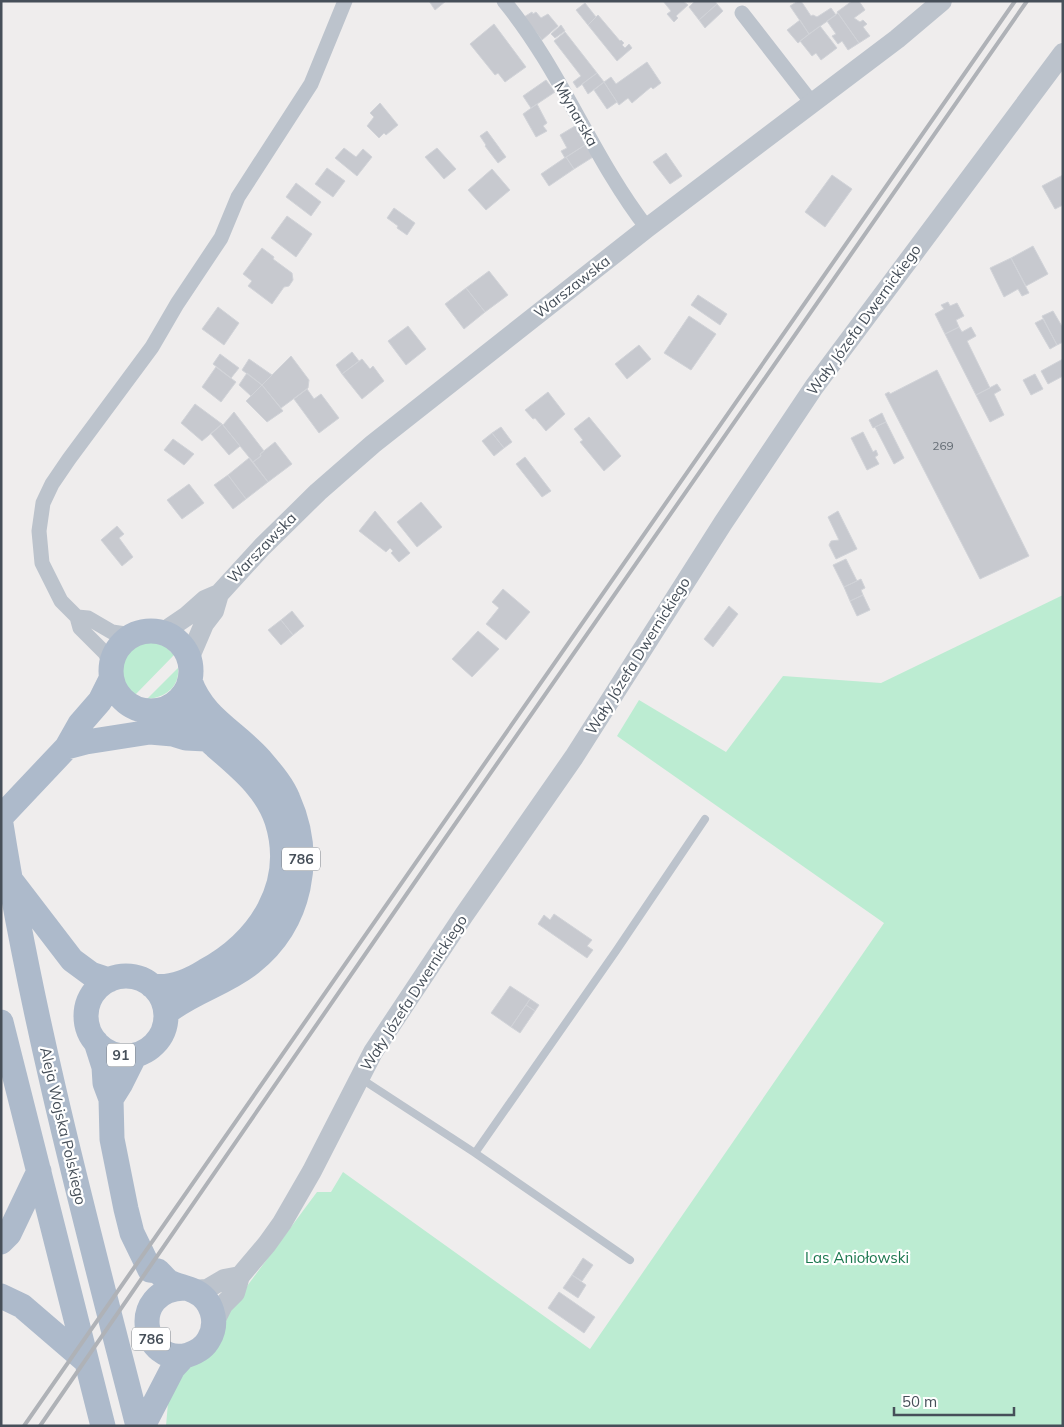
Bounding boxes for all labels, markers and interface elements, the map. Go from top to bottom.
street label: Młynarska [550,78,603,150]
street label: Wały Józefa Dwernickiego [802,241,925,399]
street label: Warszawska [530,251,613,322]
house number: 269 [932,438,954,453]
street label: Warszawska [223,508,300,587]
street label: Wały Józefa Dwernickiego [581,574,694,738]
road number: 786 [282,848,320,871]
street label: Wały Józefa Dwernickiego [356,911,471,1074]
road number: 91 [107,1044,135,1066]
street label: Aleja Wojska Polskiego [36,1045,91,1207]
park label: Las Aniołowski [805,1248,909,1267]
road number: 786 [132,1328,170,1350]
scale bar [894,1384,1014,1416]
text: 50 m [902,1392,937,1411]

